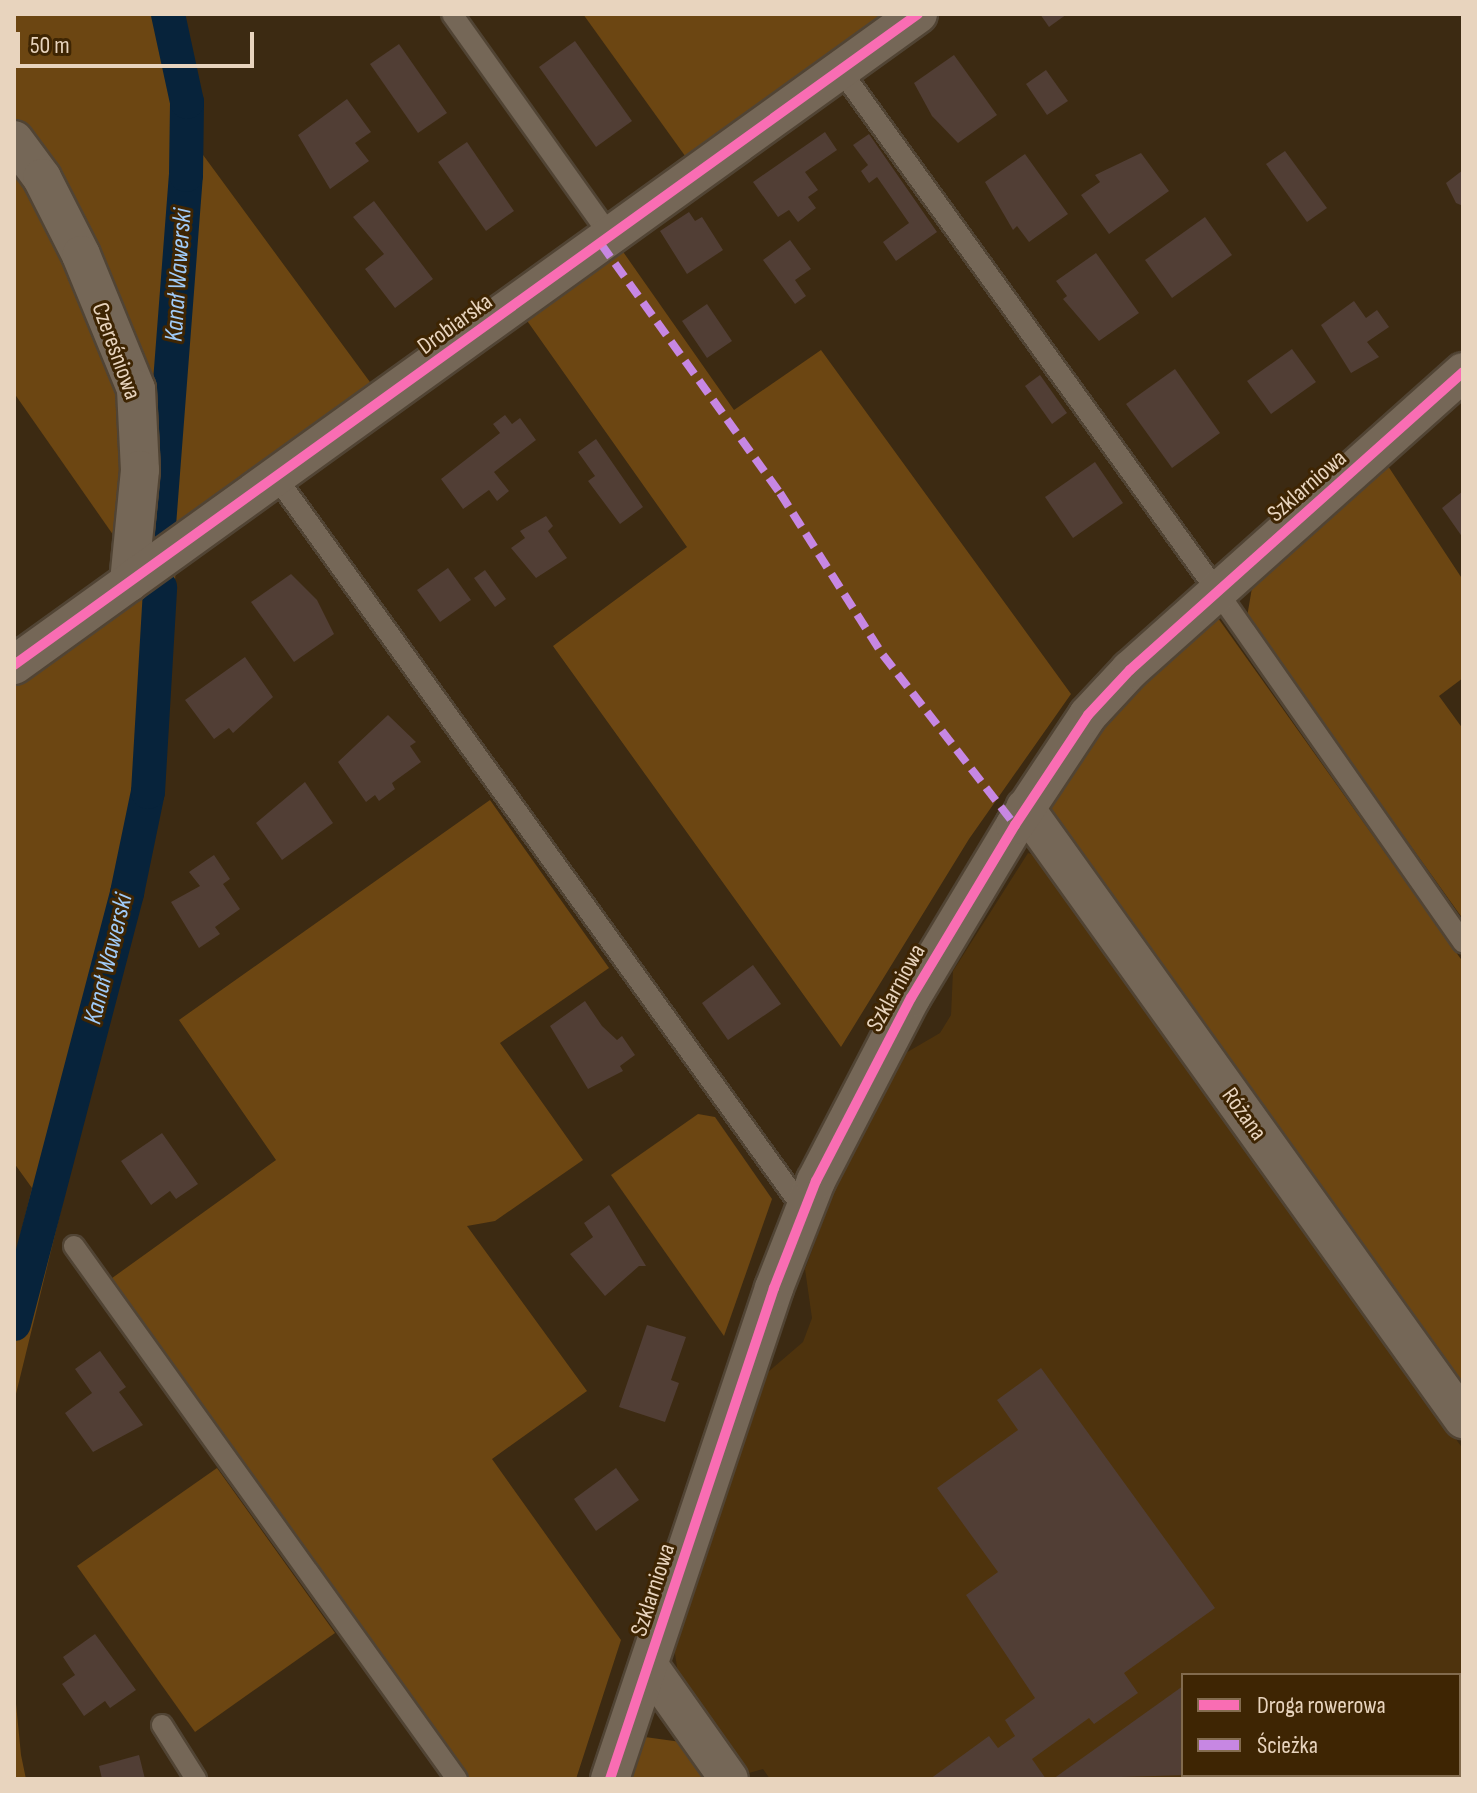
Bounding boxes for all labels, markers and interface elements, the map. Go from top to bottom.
scale bar [20,16,258,66]
text: 50 m [30,31,70,60]
water label: Kanał Wawerski [159,207,199,343]
street label: Drobiarska [412,287,498,361]
street label: Czereśniowa [85,299,147,403]
street label: Szklarniowa [1261,444,1353,528]
water label: Kanał Wawerski [78,890,140,1028]
street label: Szklarniowa [860,939,932,1037]
street label: Różana [1215,1082,1273,1146]
street label: Szklarniowa [625,1540,681,1640]
legend [1181,1673,1461,1777]
text: Droga rowerowa [1257,1691,1386,1720]
text: Ścieżka [1257,1731,1318,1760]

